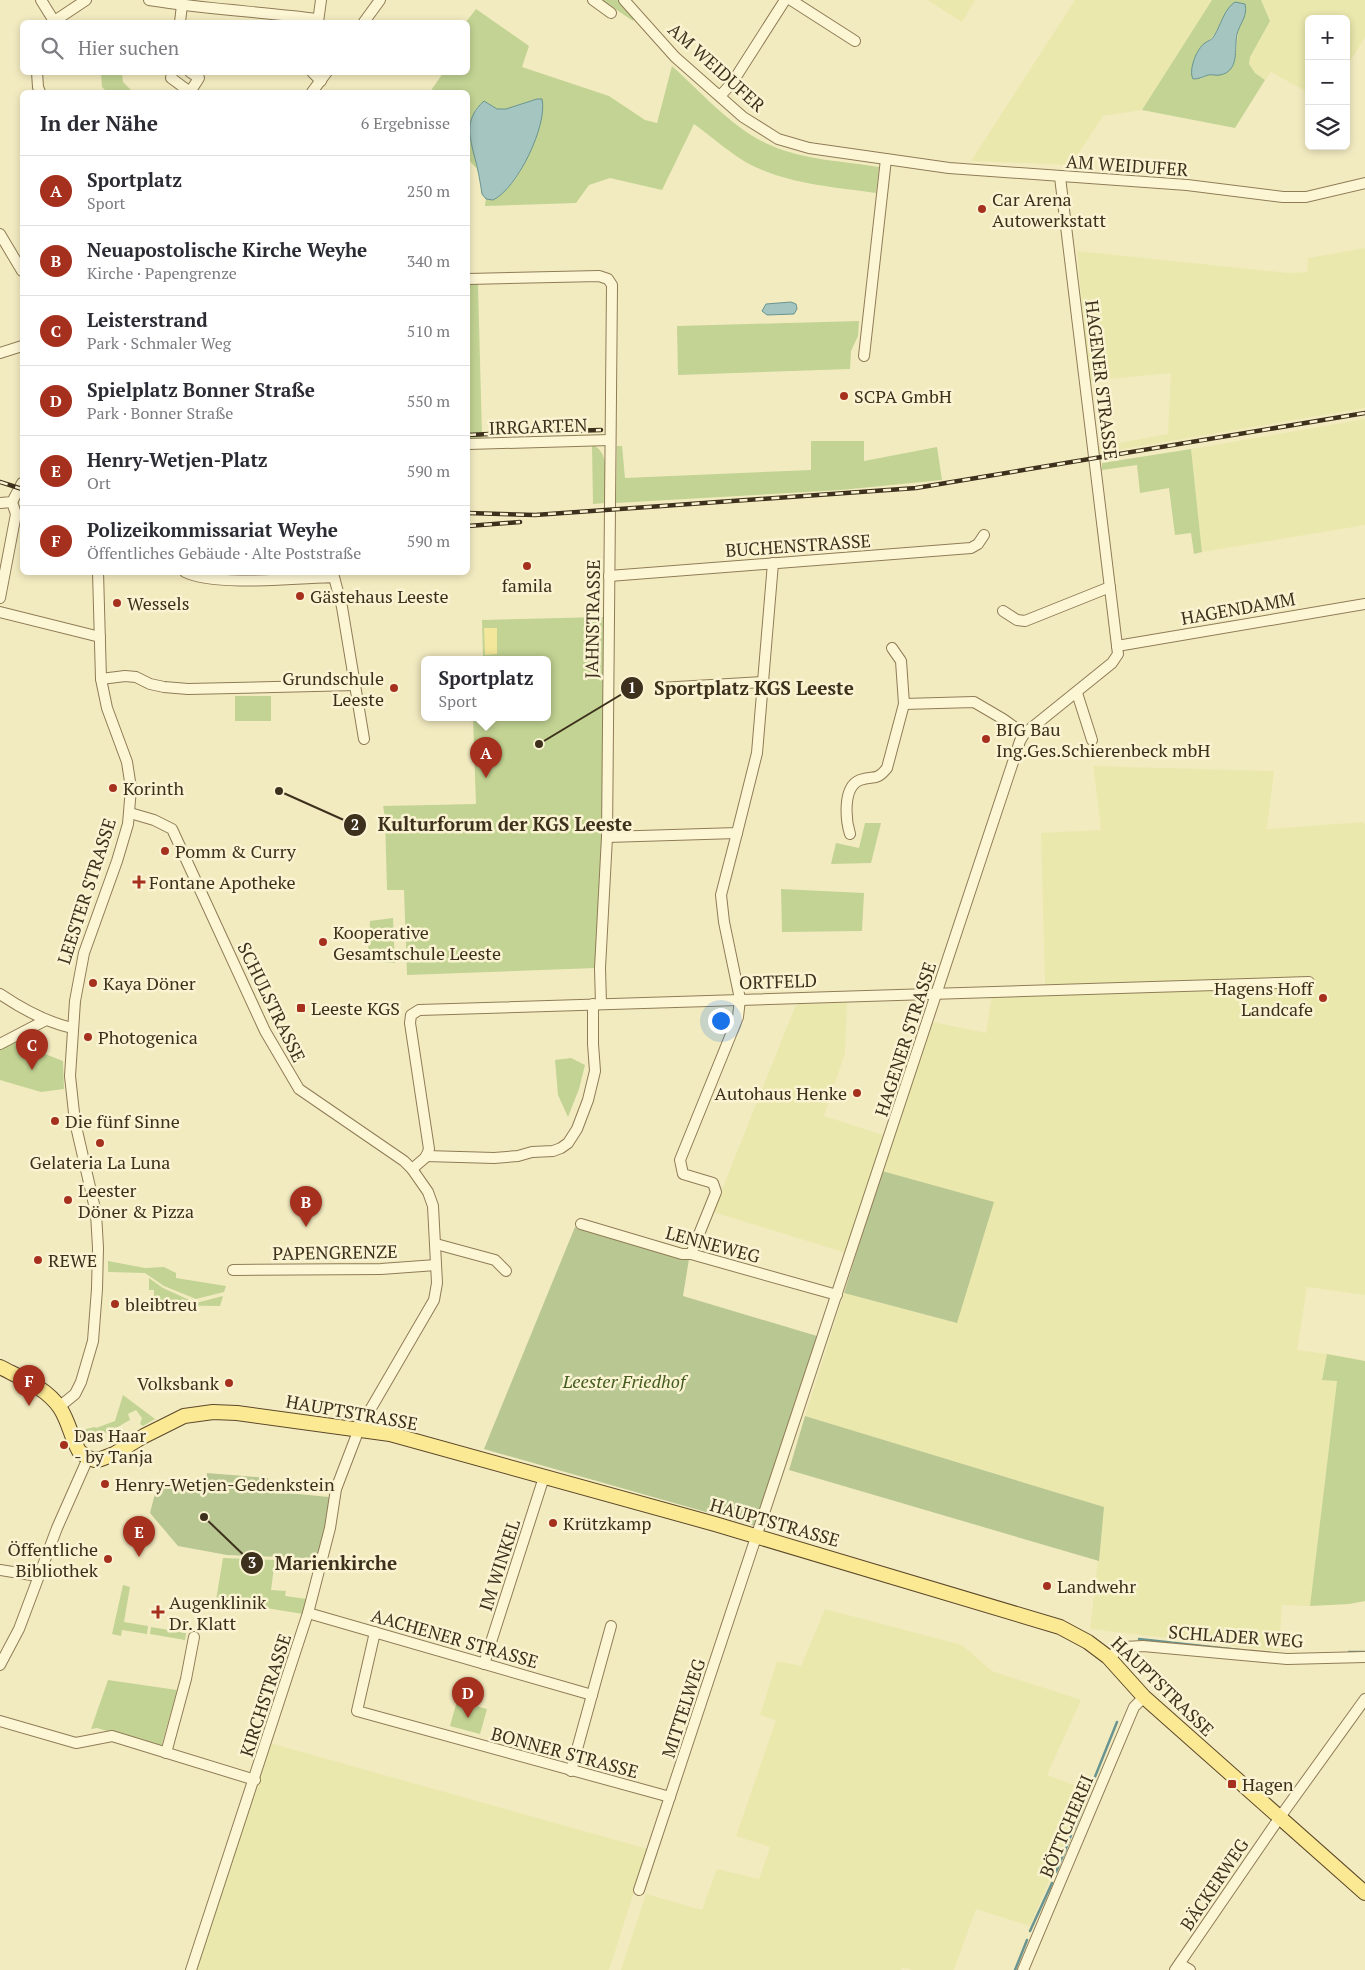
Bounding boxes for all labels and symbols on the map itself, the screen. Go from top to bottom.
street label: AM WEIDUFER [663,17,771,117]
street label: AM WEIDUFER [1065,149,1189,181]
place label: Car Arena Autowerkstatt [992,187,1106,232]
marker: Car Arena Autowerkstatt [976,203,988,215]
street label: HAGENER STRASSE [1080,299,1124,461]
place label: SCPA GmbH [854,384,952,408]
marker: SCPA GmbH [838,390,850,402]
street label: IRRGARTEN [488,412,588,440]
street label: BUCHENSTRASSE [724,528,872,562]
street label: JAHNSTRASSE [579,559,605,679]
marker: famila [521,560,533,572]
place label: famila [502,573,552,597]
place label: Gästehaus Leeste [310,584,449,608]
street label: HAGENDAMM [1179,586,1297,630]
marker: Gästehaus Leeste [294,590,306,602]
place label: Wessels [127,591,190,615]
marker: Wessels [111,597,123,609]
place label: Grundschule Leeste [282,666,384,711]
callout: Sportplatz KGS Leeste [619,671,864,705]
text: Sportplatz KGS Leeste [654,675,854,700]
text: 1 [628,677,636,697]
marker: Grundschule Leeste [388,682,400,694]
place label: BIG Bau Ing.Ges.Schierenbeck mbH [996,717,1210,762]
marker: BIG Bau Ing.Ges.Schierenbeck mbH [980,733,992,745]
pin: A [470,737,502,778]
place label: Korinth [123,776,184,800]
marker: Korinth [107,782,119,794]
callout: Kulturforum der KGS Leeste [342,808,642,842]
text: Kulturforum der KGS Leeste [378,811,632,836]
text: 2 [351,814,359,834]
street label: LEESTER STRASSE [51,815,121,967]
place label: Pomm & Curry [175,839,297,863]
marker: Pomm & Curry [159,845,171,857]
place label: Fontane Apotheke [149,870,296,894]
marker: Fontane Apotheke [133,876,145,888]
place label: Kooperative Gesamtschule Leeste [333,920,501,965]
marker: Kooperative Gesamtschule Leeste [317,936,329,948]
street label: SCHULSTRASSE [233,938,311,1066]
street label: HAGENER STRASSE [869,959,941,1119]
street label: ORTFELD [739,968,817,994]
place label: Kaya Döner [103,971,196,995]
place label: Hagens Hoff Landcafe [1214,976,1315,1021]
marker: Kaya Döner [87,977,99,989]
marker: Hagens Hoff Landcafe [1317,992,1329,1004]
place label: Leeste KGS [311,996,400,1020]
marker: Leeste KGS [295,1002,307,1014]
your location [708,1008,734,1034]
place label: Photogenica [98,1025,198,1049]
pin: C [16,1029,48,1070]
marker: Photogenica [82,1031,94,1043]
place label: Autohaus Henke [715,1081,847,1105]
marker: Autohaus Henke [851,1087,863,1099]
place label: Die fünf Sinne [65,1109,180,1133]
marker: Die fünf Sinne [49,1115,61,1127]
marker: Gelateria La Luna [94,1137,106,1149]
place label: Gelateria La Luna [30,1150,170,1174]
place label: Leester Döner & Pizza [78,1178,194,1223]
pin: B [290,1186,322,1227]
marker: Leester Döner & Pizza [62,1194,74,1206]
street label: LENNEWEG [663,1220,763,1268]
street label: PAPENGRENZE [272,1239,398,1265]
place label: REWE [48,1248,97,1272]
marker: REWE [32,1254,44,1266]
place label: bleibtreu [125,1292,197,1316]
marker: bleibtreu [109,1298,121,1310]
pin: F [13,1365,45,1406]
park label: Leester Friedhof [562,1369,689,1393]
place label: Volksbank [137,1371,220,1395]
marker: Volksbank [223,1377,235,1389]
street label: HAUPTSTRASSE [284,1389,420,1435]
place label: Das Haar - by Tanja [74,1423,153,1468]
marker: Das Haar - by Tanja [58,1439,70,1451]
place label: Henry-Wetjen-Gedenkstein [115,1472,335,1496]
marker: Henry-Wetjen-Gedenkstein [99,1478,111,1490]
street label: HAUPTSTRASSE [707,1492,843,1552]
place label: Krützkamp [563,1511,651,1535]
pin: E [123,1516,155,1557]
street label: IM WINKEL [473,1516,525,1614]
marker: Krützkamp [547,1517,559,1529]
place label: Öffentliche Bibliothek [7,1537,99,1582]
callout: Marienkirche [240,1546,407,1580]
text: Marienkirche [275,1550,397,1575]
text: 3 [248,1552,256,1572]
marker: Öffentliche Bibliothek [102,1553,114,1565]
place label: Landwehr [1057,1574,1136,1598]
marker: Landwehr [1041,1580,1053,1592]
place label: Augenklinik Dr. Klatt [169,1590,267,1635]
street label: AACHENER STRASSE [369,1603,541,1673]
marker: Augenklinik Dr. Klatt [151,1605,165,1619]
street label: SCHLADER WEG [1168,1619,1305,1653]
street label: KIRCHSTRASSE [234,1630,296,1760]
street label: HAUPTSTRASSE [1107,1631,1219,1741]
street label: MITTELWEG [656,1655,711,1761]
pin: D [452,1677,484,1718]
street label: BONNER STRASSE [489,1721,641,1783]
street label: BÖTTCHEREI [1034,1771,1098,1881]
place label: Hagen [1242,1772,1294,1796]
marker: Hagen [1226,1778,1238,1790]
street label: BÄCKERWEG [1174,1833,1254,1935]

